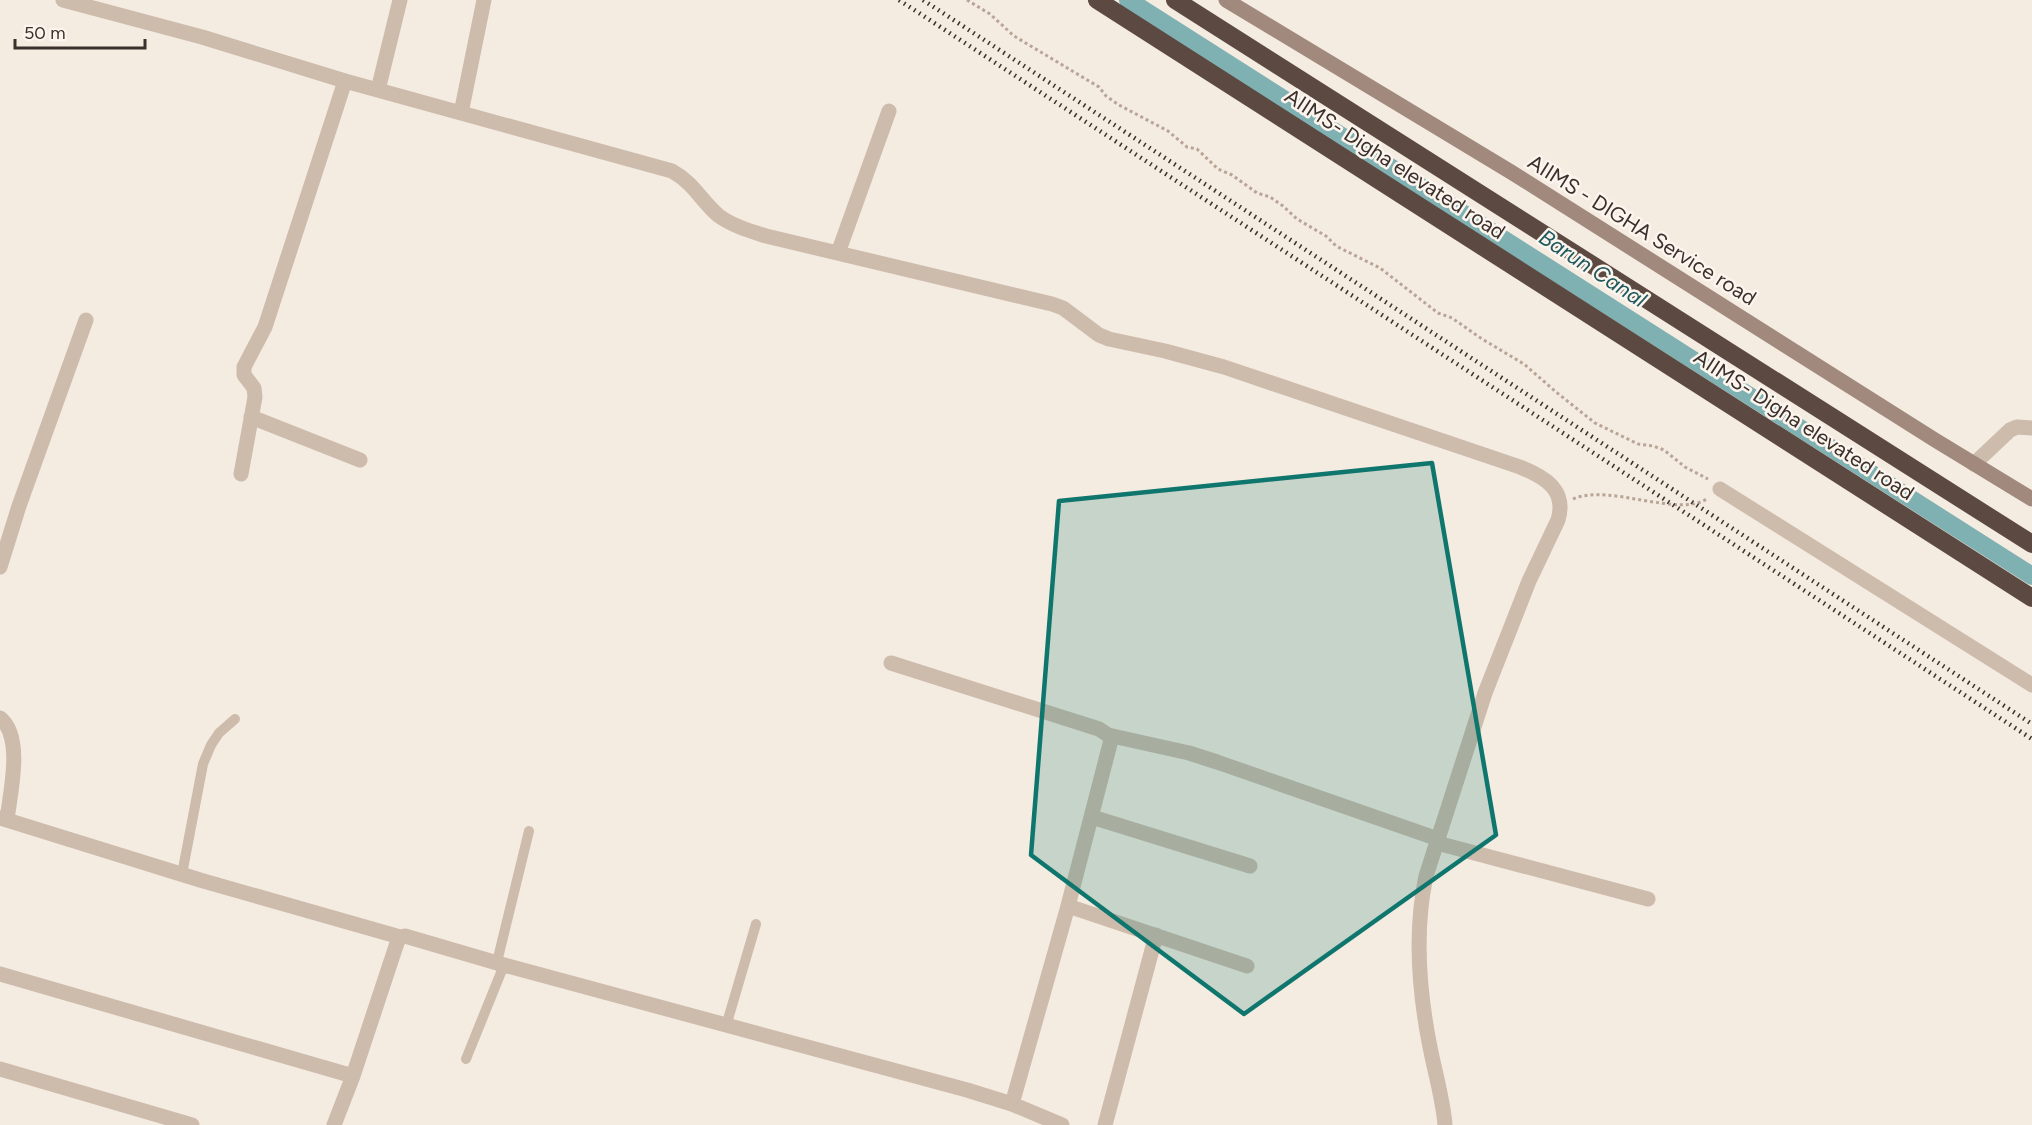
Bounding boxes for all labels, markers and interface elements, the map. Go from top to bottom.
scale bar [15,12,146,50]
text: 50 m [24,22,66,44]
street label: AIIMS- Digha elevated road [1281,83,1510,244]
street label: AIIMS - DIGHA Service road [1524,149,1761,310]
water label: Barun Canal [1534,224,1652,313]
street label: AIIMS- Digha elevated road [1690,344,1919,505]

